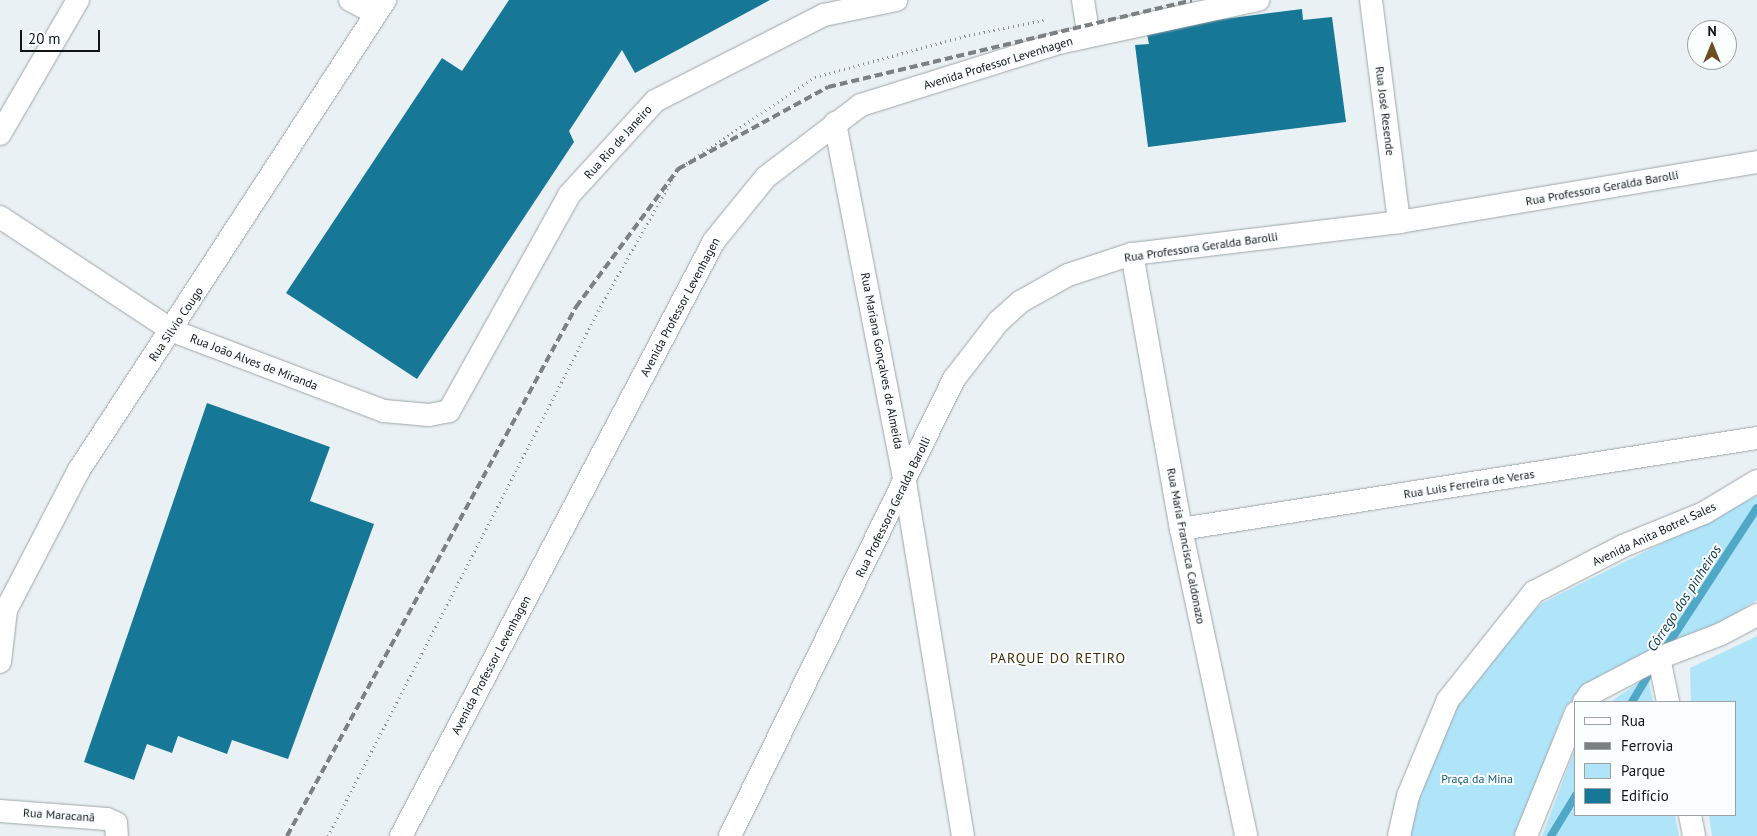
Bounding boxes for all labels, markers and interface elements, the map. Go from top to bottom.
scale bar [22,20,102,52]
north arrow [1687,20,1737,70]
text: N [1707,22,1717,40]
text: 20 m [28,29,61,48]
street label: Avenida Professor Levenhagen [922,33,1074,93]
street label: Rua José Resende [1372,66,1398,156]
street label: Rua Rio de Janeiro [581,102,655,182]
street label: Rua Professora Geralda Barolli [1524,167,1680,209]
street label: Rua Professora Geralda Barolli [1123,229,1279,265]
street label: Avenida Professor Levenhagen [637,235,723,379]
street label: Rua Mariana Gonçalves de Almeida [858,271,906,451]
street label: Rua Silvio Cougo [146,284,206,364]
street label: Rua João Alves de Miranda [188,331,320,393]
street label: Rua Professora Geralda Barolli [853,434,933,580]
street label: Rua Maria Francisca Caldonazo [1164,467,1208,625]
street label: Rua Luis Ferreira de Veras [1402,467,1536,501]
street label: Avenida Anita Botrel Sales [1590,499,1718,569]
water label: Córrego dos pinheiros [1643,542,1725,654]
street label: Avenida Professor Levenhagen [448,593,534,737]
district label: PARQUE DO RETIRO [988,650,1128,666]
legend [1574,701,1737,816]
text: Rua [1621,711,1645,730]
text: Ferrovia [1621,736,1673,755]
text: Parque [1621,761,1665,780]
park label: Praça da Mina [1441,772,1513,786]
text: Edifício [1621,786,1669,805]
street label: Rua Maracanã [23,805,95,825]

